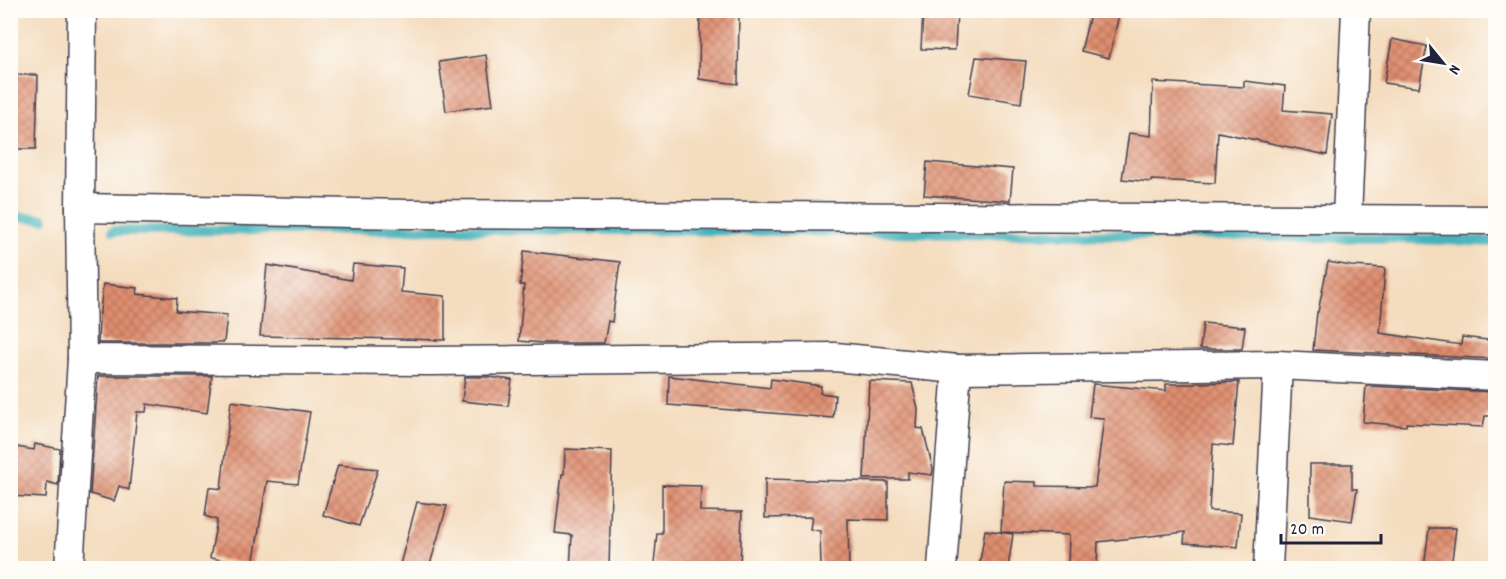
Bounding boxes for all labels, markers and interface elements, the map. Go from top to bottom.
north arrow [1413,33,1473,93]
text: N [1442,60,1466,79]
scale bar [1281,507,1382,545]
text: 20 m [1290,518,1324,543]

